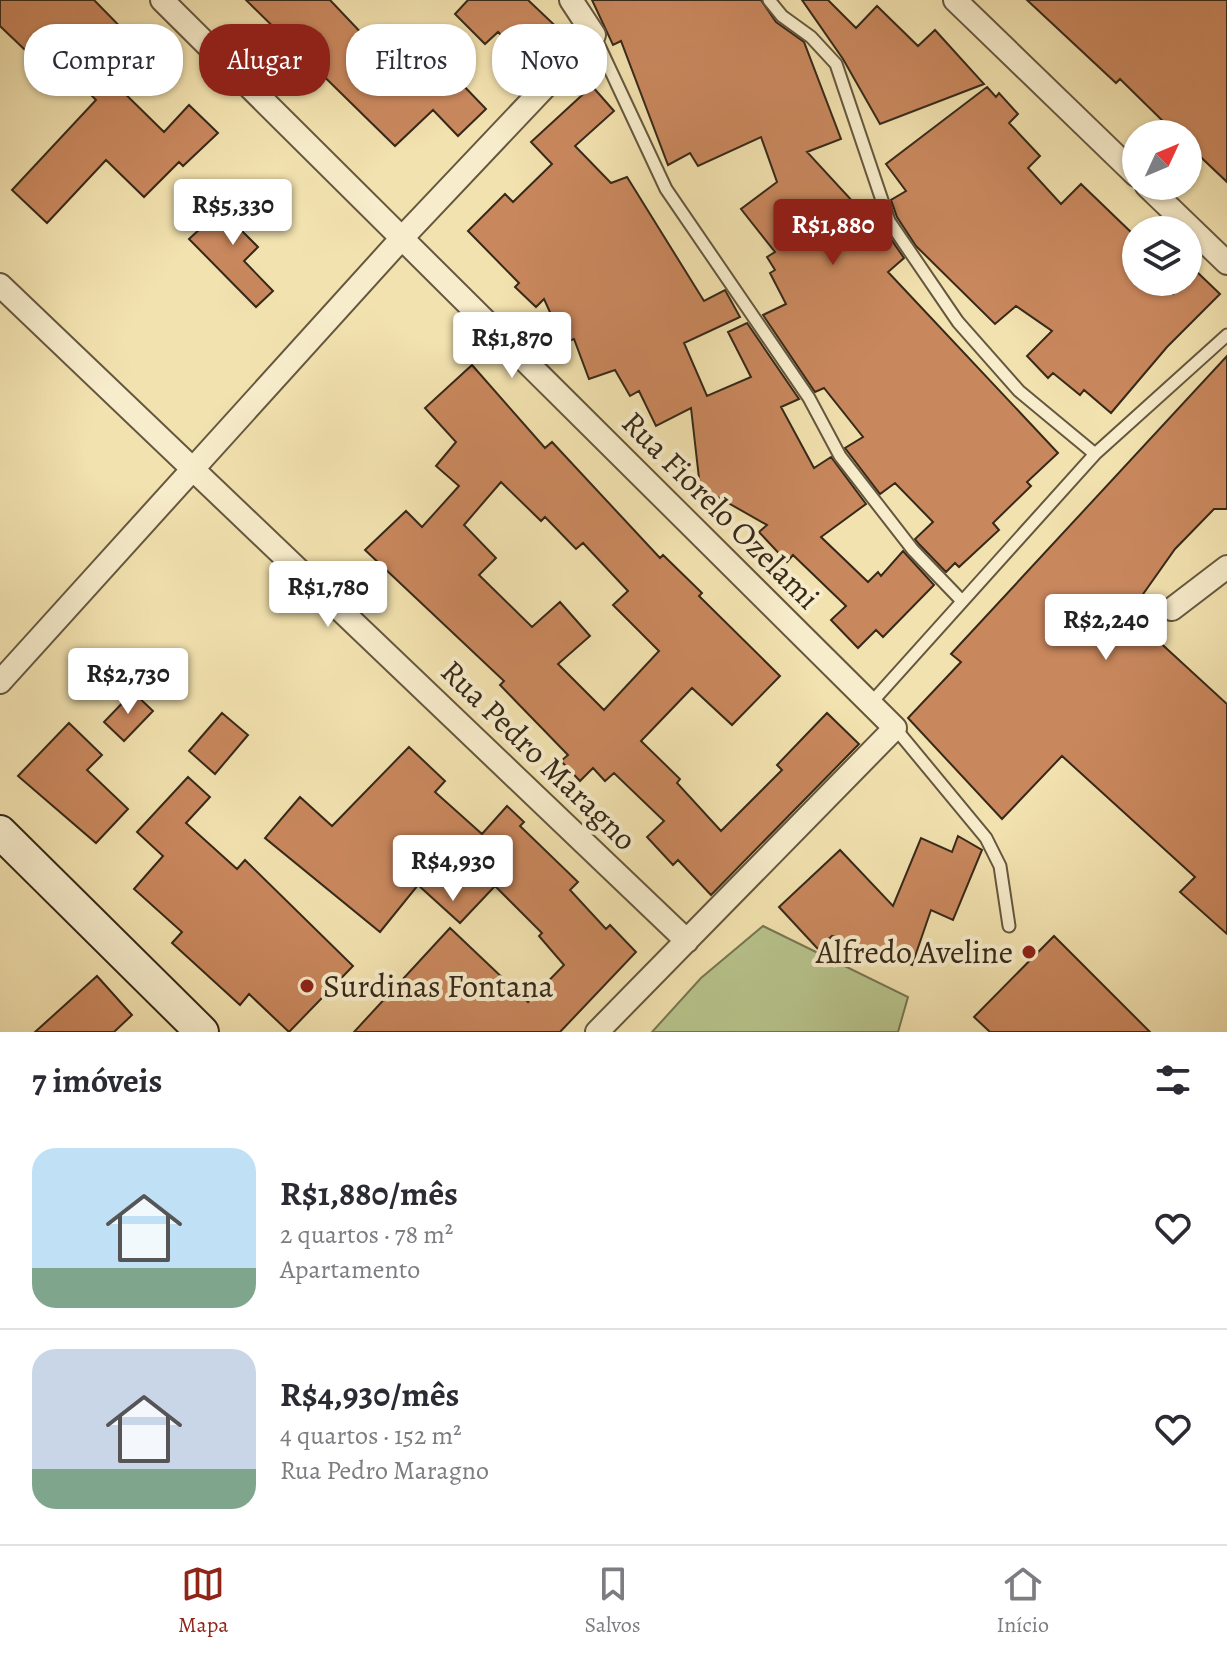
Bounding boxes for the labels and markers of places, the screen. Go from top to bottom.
pin: R$5,330 [159,179,307,247]
pin: R$1,880 [759,199,907,267]
pin: R$1,870 [438,312,586,380]
pin: R$1,780 [254,561,402,629]
pin: R$2,240 [1032,594,1180,662]
pin: R$2,730 [54,648,202,716]
pin: R$4,930 [379,835,527,903]
place label: Alfredo Aveline [815,930,1013,974]
marker: Alfredo Aveline [1020,943,1038,961]
place label: Surdinas Fontana [323,964,553,1008]
marker: Surdinas Fontana [298,977,316,995]

